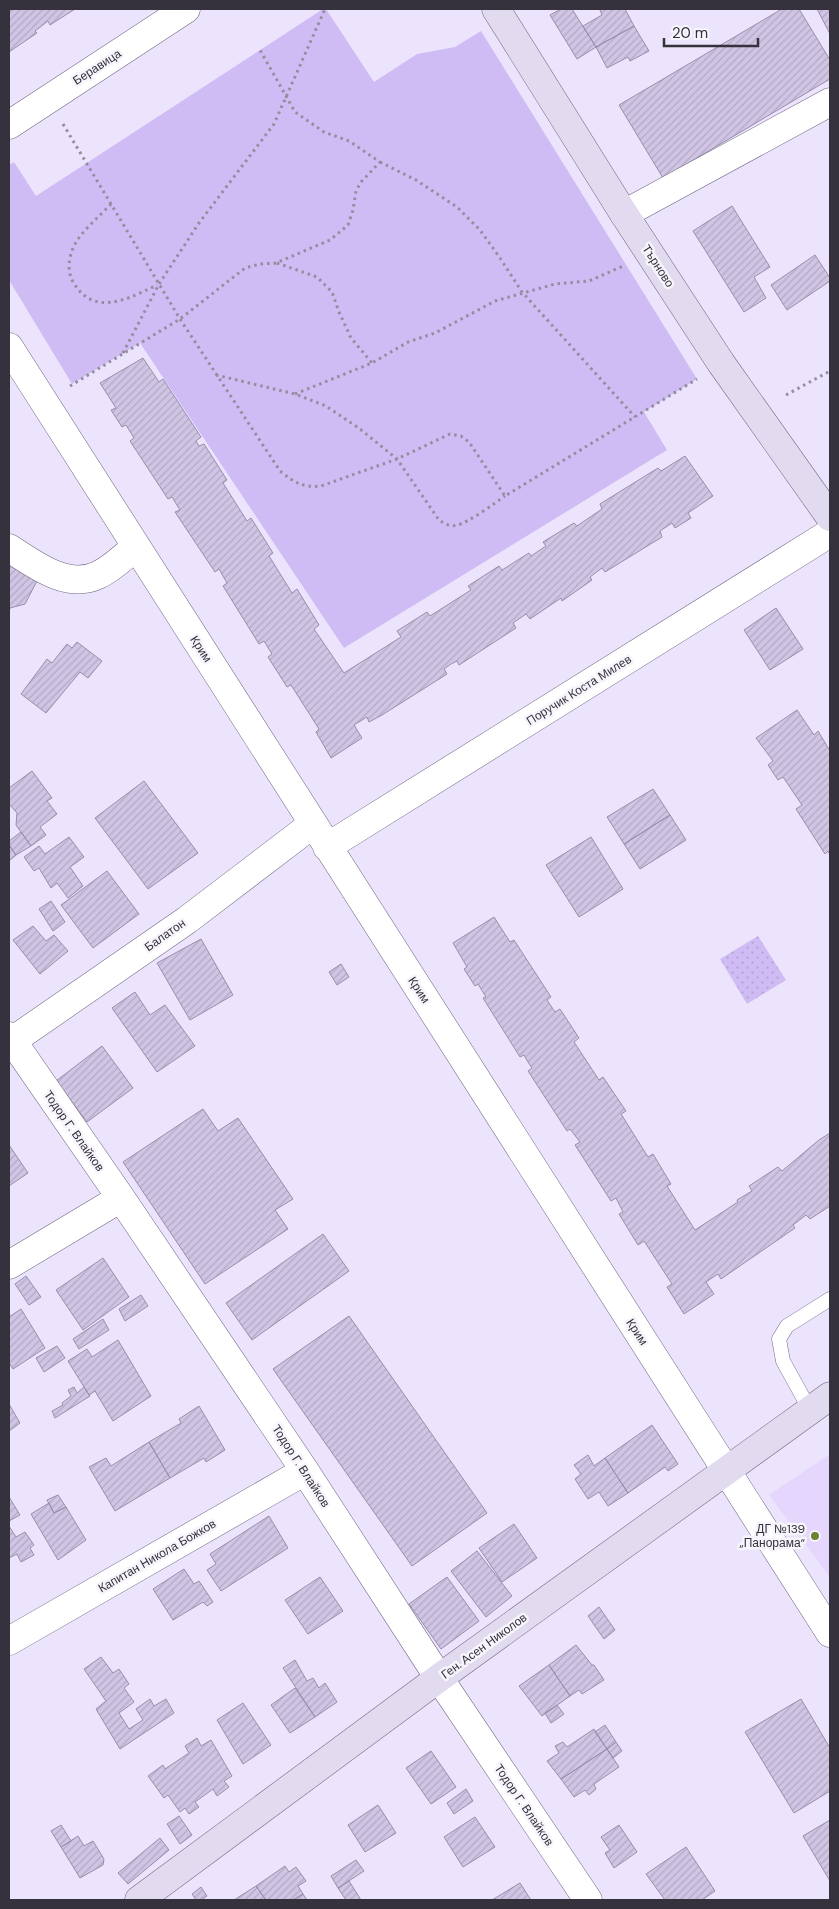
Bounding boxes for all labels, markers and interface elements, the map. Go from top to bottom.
scale bar [664,15,758,47]
text: 20 m [672,23,708,43]
street label: Беравица [70,45,124,89]
street label: Търново [638,242,678,291]
street label: Крим [186,633,216,665]
street label: Поручик Коста Милев [524,651,634,729]
street label: Балатон [141,915,189,955]
street label: Крим [404,974,434,1006]
street label: Тодор Г. Влайков [40,1087,108,1175]
street label: Крим [622,1316,652,1348]
street label: Тодор Г. Влайков [268,1422,334,1510]
street label: Капитан Никола Божков [95,1516,219,1596]
place label: ДГ №139 „Панорама“ [740,1521,806,1551]
marker: ДГ №139 „Панорама“ [809,1530,821,1542]
street label: Ген. Асен Николов [438,1609,530,1683]
street label: Тодор Г. Влайков [491,1761,557,1849]

